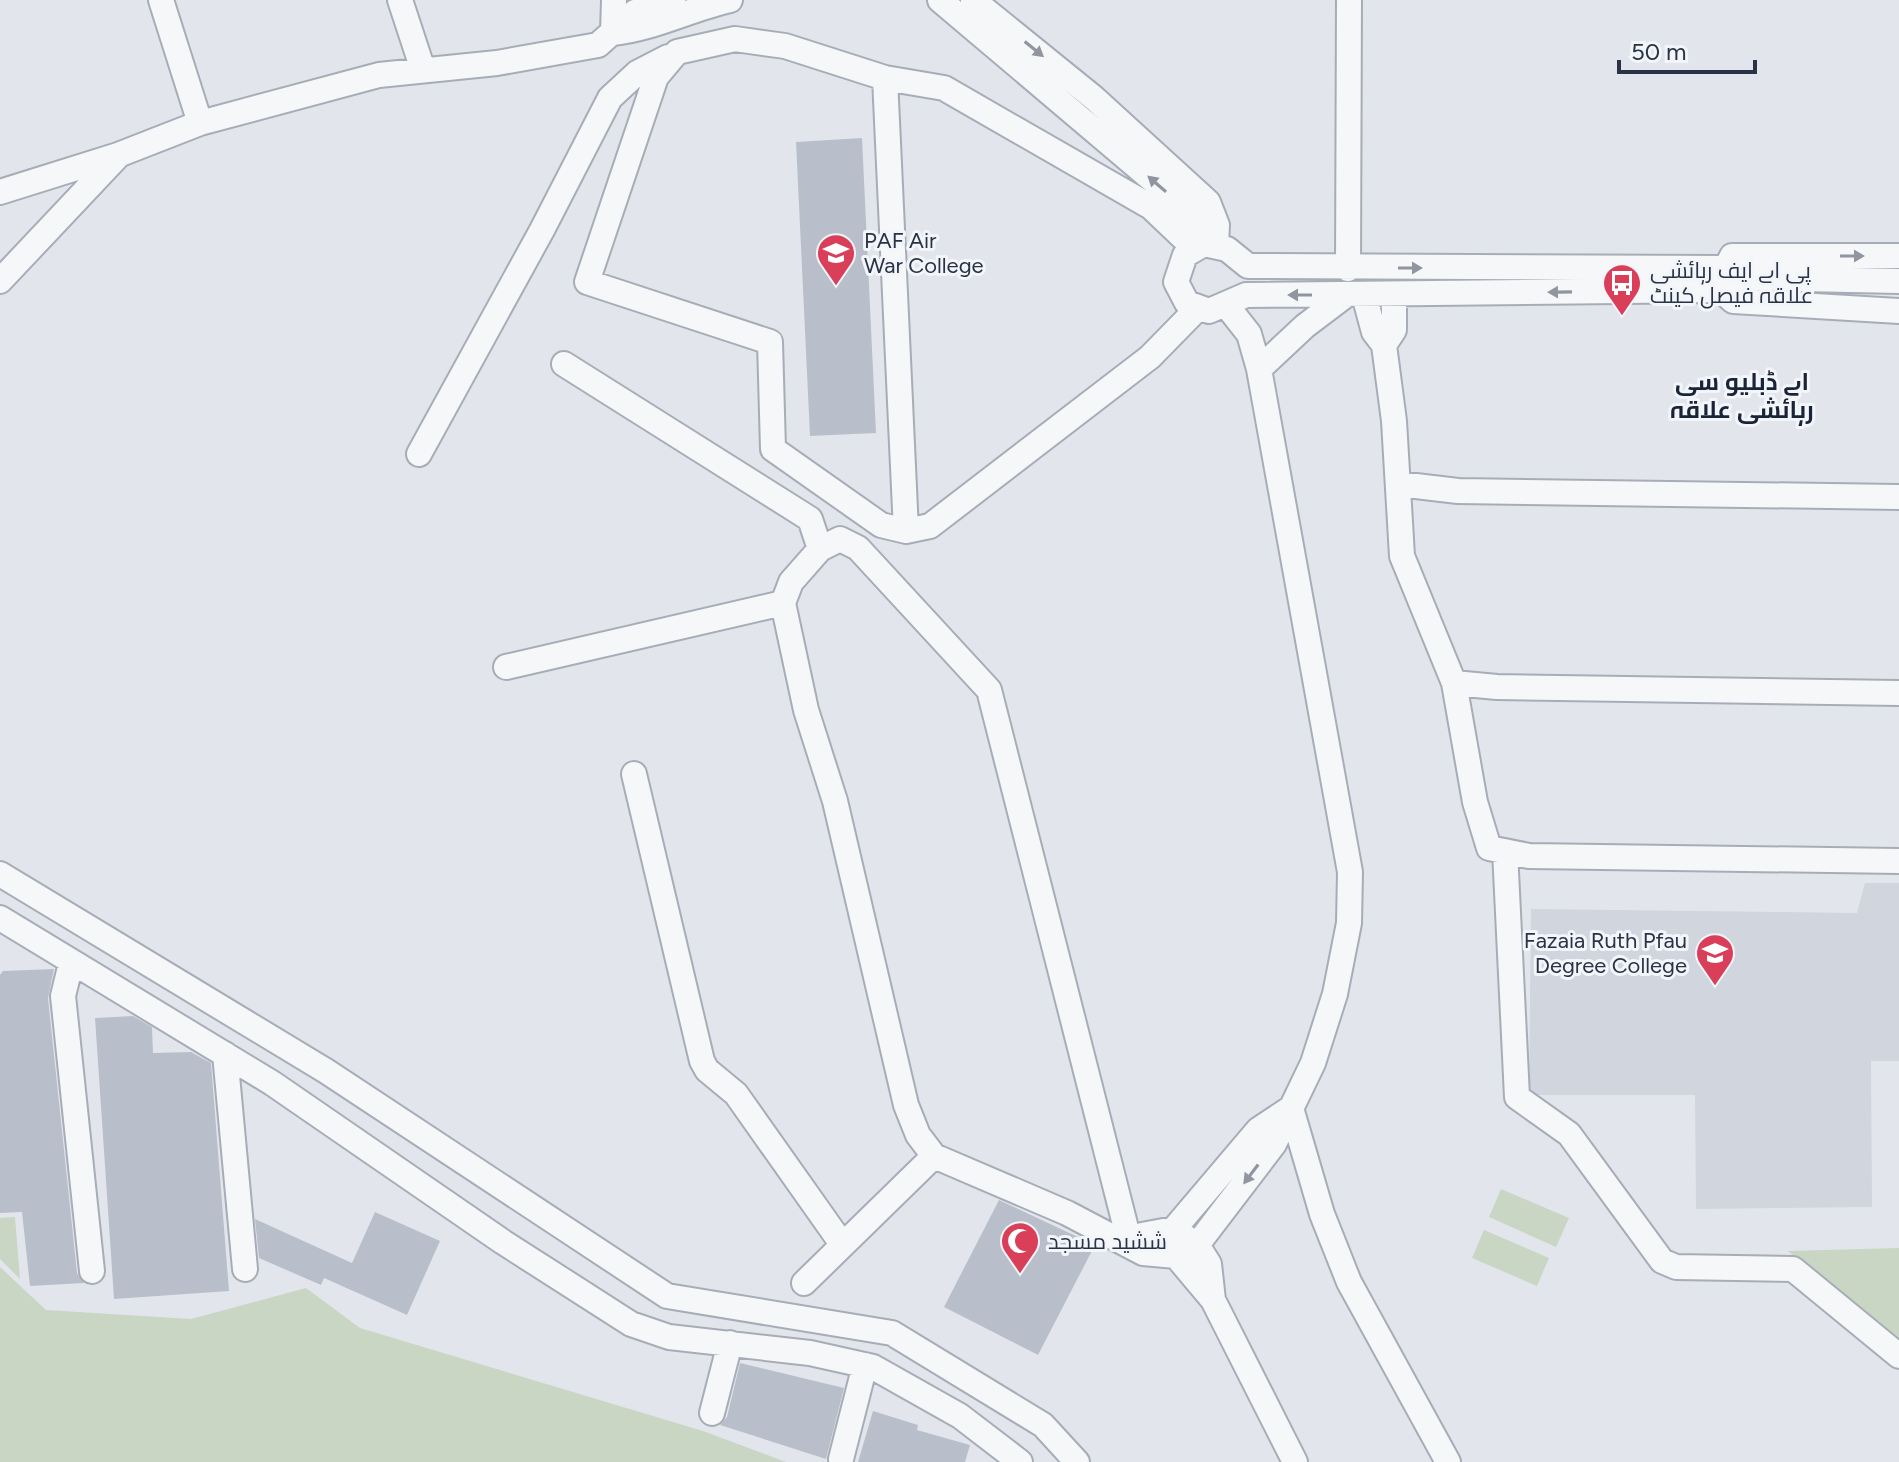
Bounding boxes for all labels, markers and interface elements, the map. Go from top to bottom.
scale bar [1619,24,1755,74]
text: 50 m [1631,37,1687,66]
one-way arrow [1023,40,1043,57]
one-way arrow [1147,175,1166,193]
place label: PAF Air War College [864,227,984,279]
school or university icon: PAF Air War College [815,232,857,287]
one-way arrow [1840,250,1865,262]
place label: پی اے ایف رہائشی علاقہ فیصل کینٹ [1650,257,1813,309]
one-way arrow [1398,262,1423,274]
bus stop icon: پی اے ایف رہائشی علاقہ فیصل کینٹ [1601,262,1643,317]
one-way arrow [1547,286,1572,299]
one-way arrow [1287,289,1312,301]
district label: اے ڈبلیو سی رہائشی علاقہ [1670,367,1814,426]
place label: Fazaia Ruth Pfau Degree College [1524,927,1687,979]
school or university icon: Fazaia Ruth Pfau Degree College [1694,932,1736,987]
one-way arrow [1244,1164,1260,1184]
mosque icon: ششید مسجد [999,1220,1041,1275]
place label: ششید مسجد [1048,1228,1167,1255]

